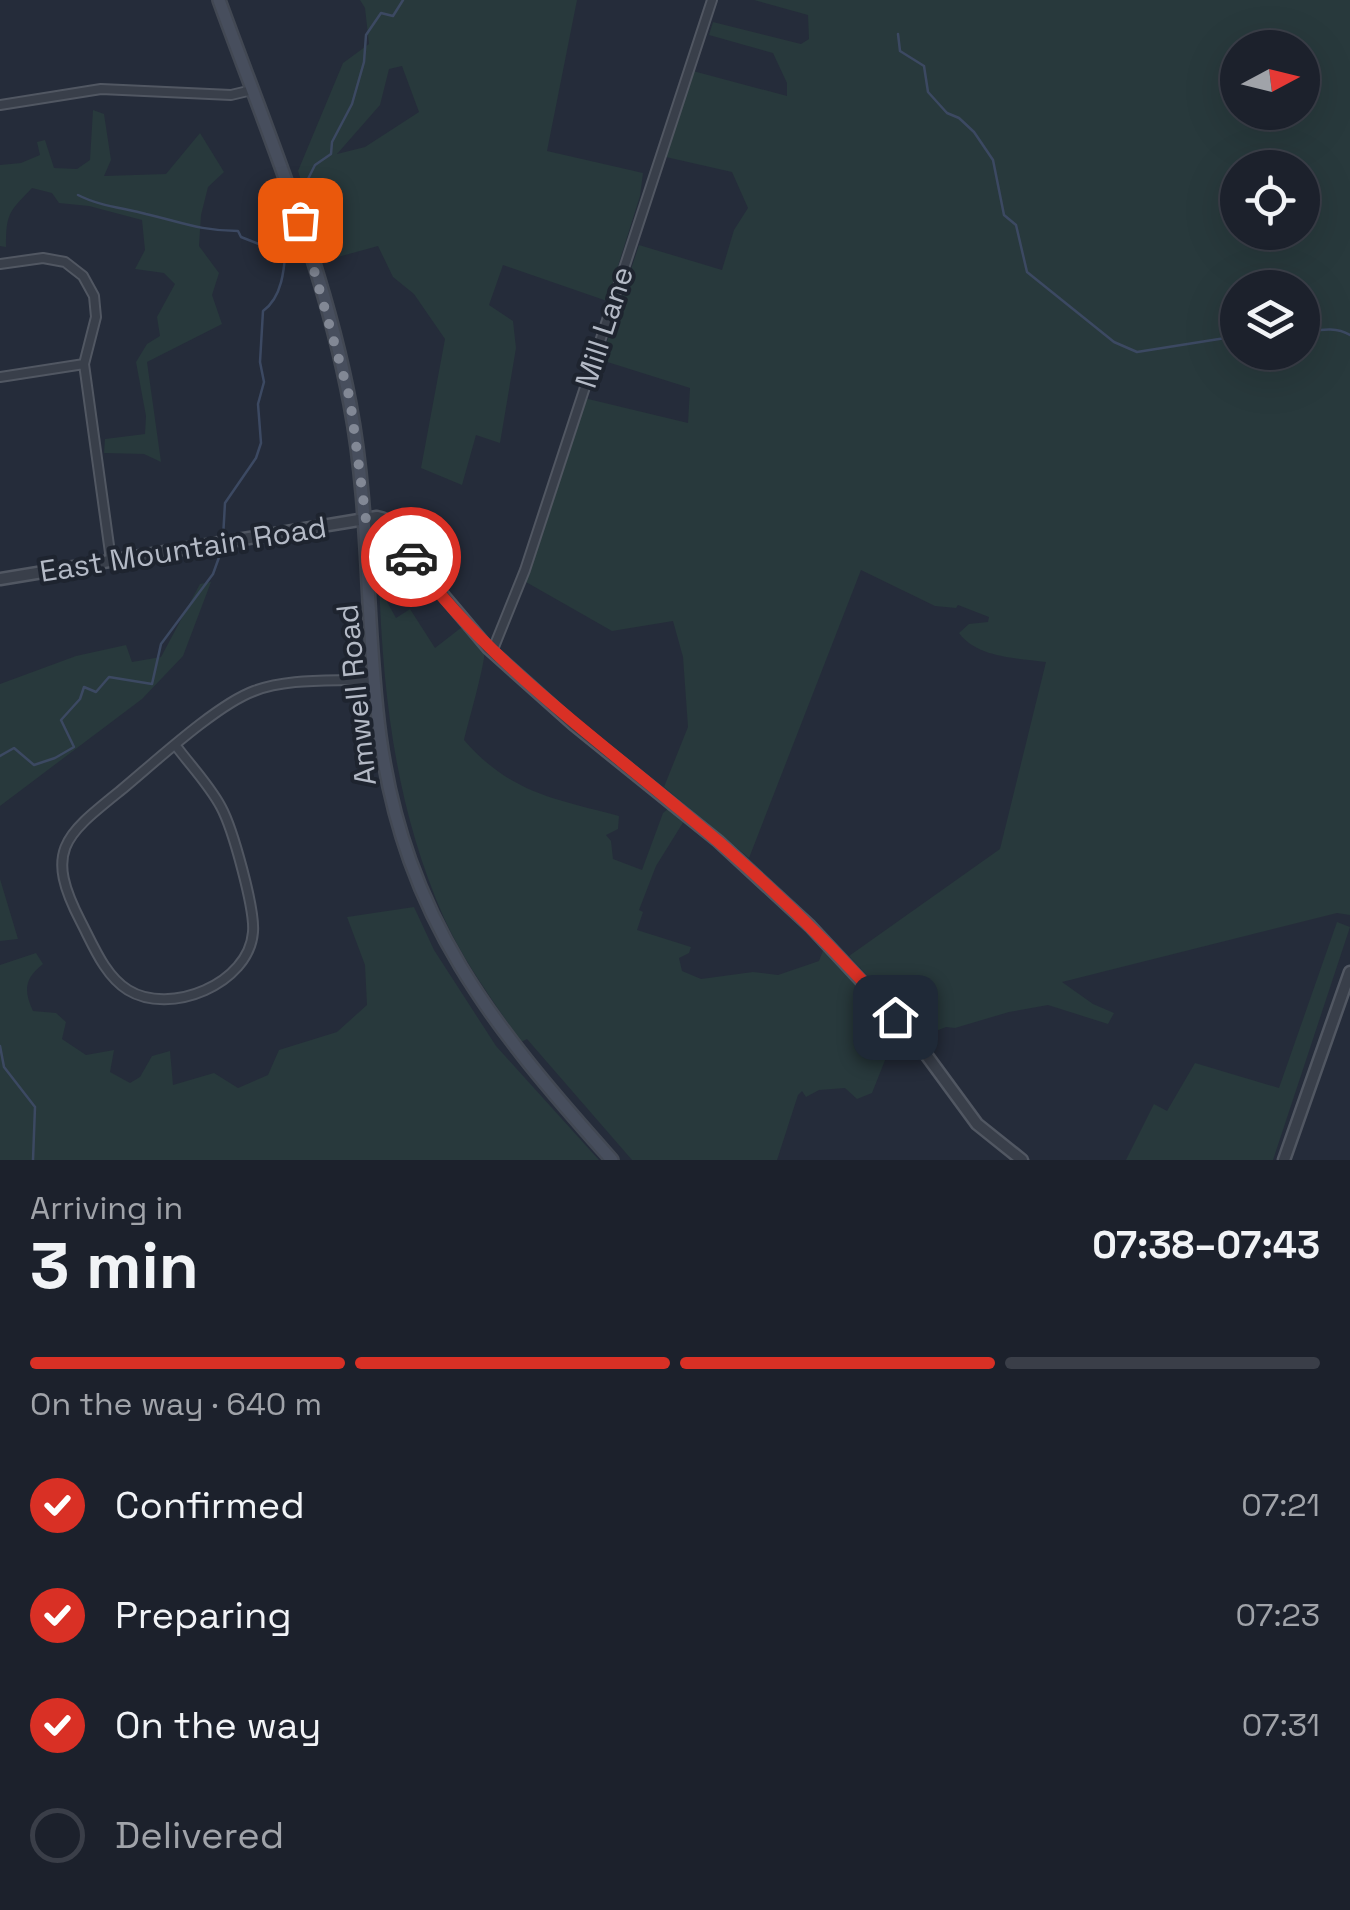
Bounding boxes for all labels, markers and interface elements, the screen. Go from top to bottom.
north arrow [1220,30,1320,130]
map controls [1220,30,1320,370]
button: locate [1220,150,1320,250]
pin [258,178,343,263]
icon: bag [273,193,328,248]
street label: Mill Lane [566,261,642,393]
button: layers [1220,270,1320,370]
street label: East Mountain Road [37,507,329,591]
courier [361,507,461,607]
icon: car [384,530,439,585]
street label: Amwell Road [327,602,385,788]
pin [853,975,938,1060]
icon: home [868,990,923,1045]
text: Arriving in [30,1188,183,1228]
text: 07:38–07:43 [1092,1221,1320,1269]
text: 3 min [30,1224,199,1307]
text: On the way · 640 m [30,1384,322,1424]
icon: check [30,1478,85,1533]
text: Confirmed [115,1481,305,1529]
text: 07:21 [1241,1485,1320,1525]
icon: check [30,1588,85,1643]
text: Preparing [115,1591,292,1639]
text: 07:23 [1235,1595,1320,1635]
icon: check [30,1698,85,1753]
text: On the way [115,1701,321,1749]
text: 07:31 [1242,1705,1320,1745]
text: Delivered [115,1811,284,1859]

